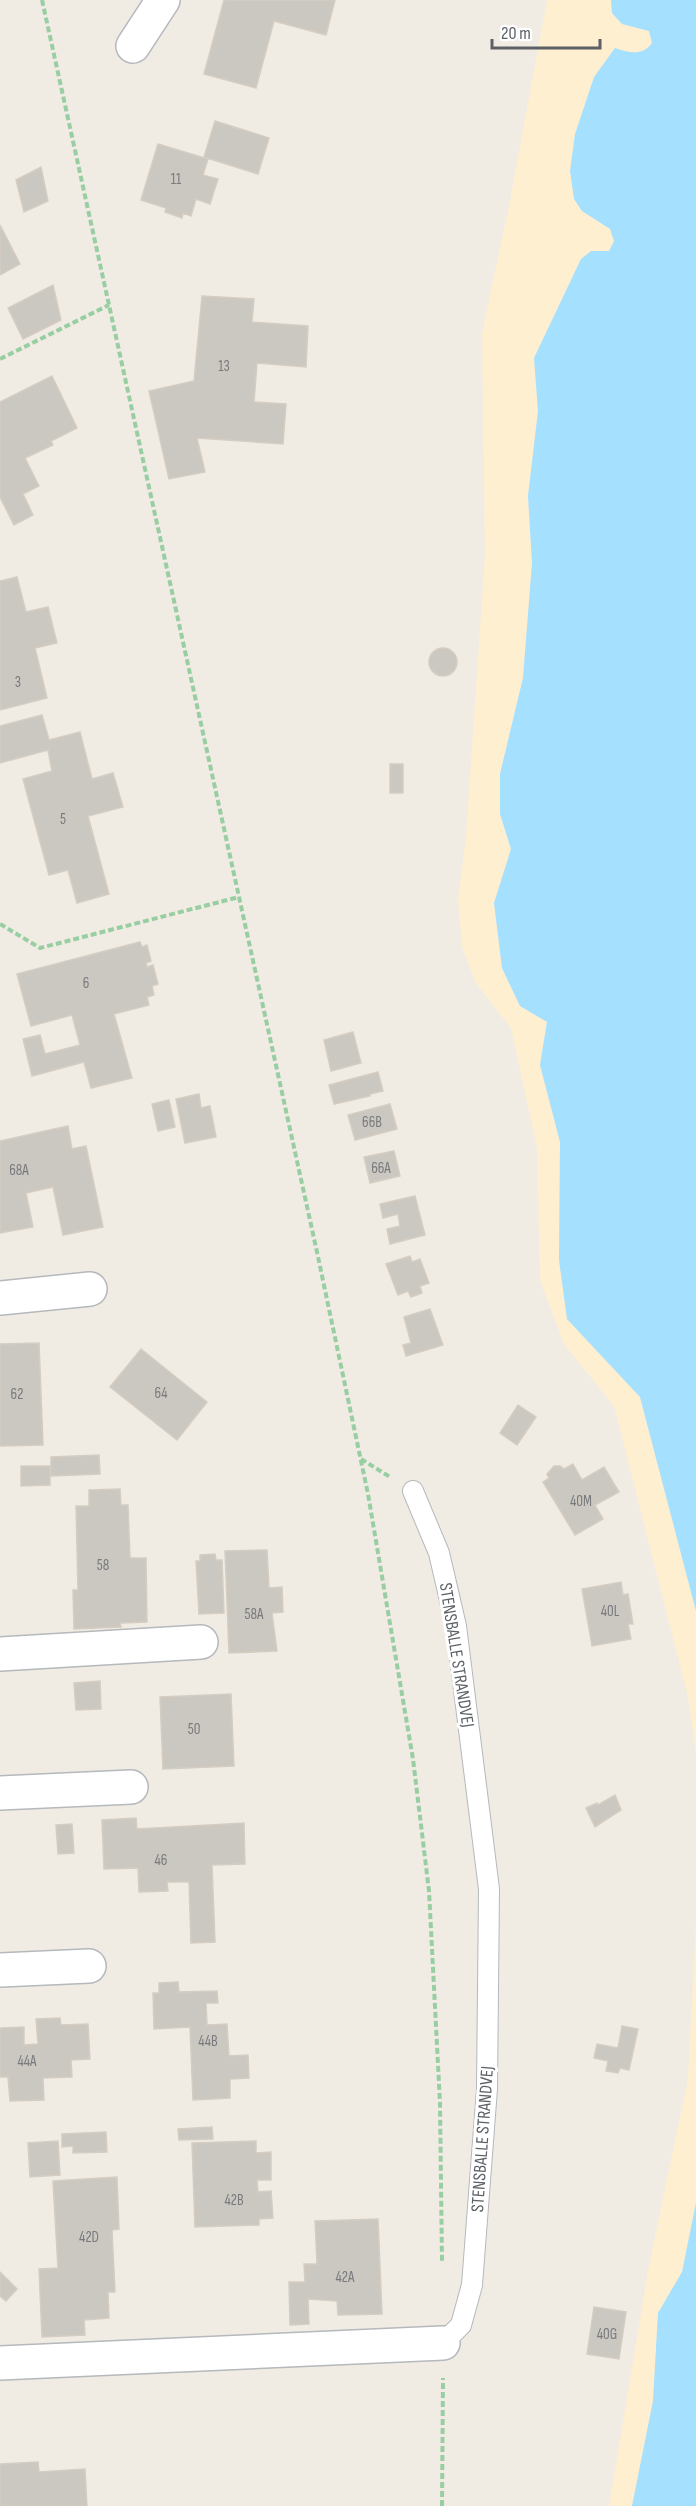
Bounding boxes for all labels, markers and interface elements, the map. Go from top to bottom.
scale bar [492,12,600,50]
text: 20 m [501,23,531,44]
house number: 11 [171,170,182,189]
house number: 13 [218,357,230,376]
house number: 3 [15,673,21,692]
house number: 5 [60,810,66,829]
house number: 6 [83,974,89,993]
house number: 66B [362,1113,382,1132]
house number: 66A [371,1159,391,1178]
house number: 68A [9,1161,29,1180]
house number: 64 [154,1384,168,1403]
house number: 62 [11,1385,23,1404]
house number: 40M [570,1492,592,1511]
house number: 58 [97,1556,109,1575]
street label: STENSBALLE STRANDVEJ [435,1581,478,1729]
house number: 40L [601,1602,620,1621]
house number: 58A [244,1605,264,1624]
house number: 50 [188,1720,200,1739]
house number: 46 [155,1851,167,1870]
house number: 44B [198,2032,218,2051]
house number: 44A [17,2052,37,2071]
street label: STENSBALLE STRANDVEJ [467,2065,498,2213]
house number: 42B [224,2191,244,2210]
house number: 42D [79,2228,99,2247]
house number: 42A [336,2268,355,2287]
house number: 40G [597,2325,617,2344]

